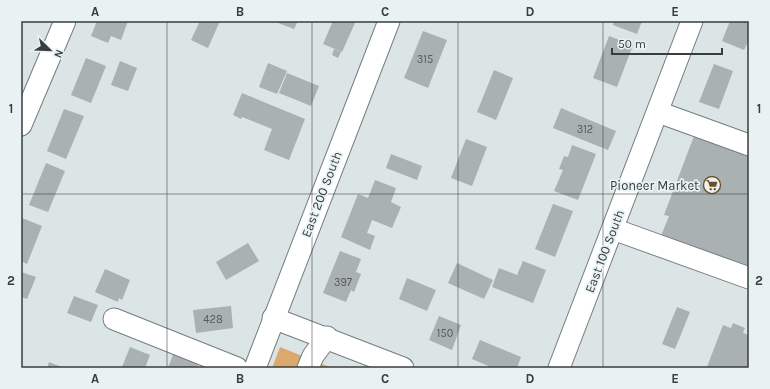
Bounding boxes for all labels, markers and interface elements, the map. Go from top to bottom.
text: A [91,4,99,19]
text: B [236,4,244,19]
text: C [381,4,389,19]
text: D [526,4,535,19]
text: E [671,4,679,19]
north arrow [30,30,70,70]
scale bar [612,30,722,56]
text: 50 m [618,37,646,51]
text: N [51,48,66,60]
house number: 315 [417,53,433,66]
text: 1 [9,101,13,116]
text: 1 [757,101,761,116]
house number: 312 [577,123,593,136]
street label: East 200 South [298,149,345,239]
supermarket icon: Pioneer Market [702,175,722,195]
place label: Pioneer Market [610,178,699,193]
street label: East 100 South [582,208,627,295]
text: 2 [7,273,15,288]
text: 2 [755,273,763,288]
house number: 397 [334,276,352,289]
house number: 428 [203,313,223,326]
house number: 150 [437,327,453,340]
text: A [91,371,99,386]
text: B [236,371,244,386]
text: C [381,371,389,386]
text: D [526,371,535,386]
text: E [671,371,679,386]

